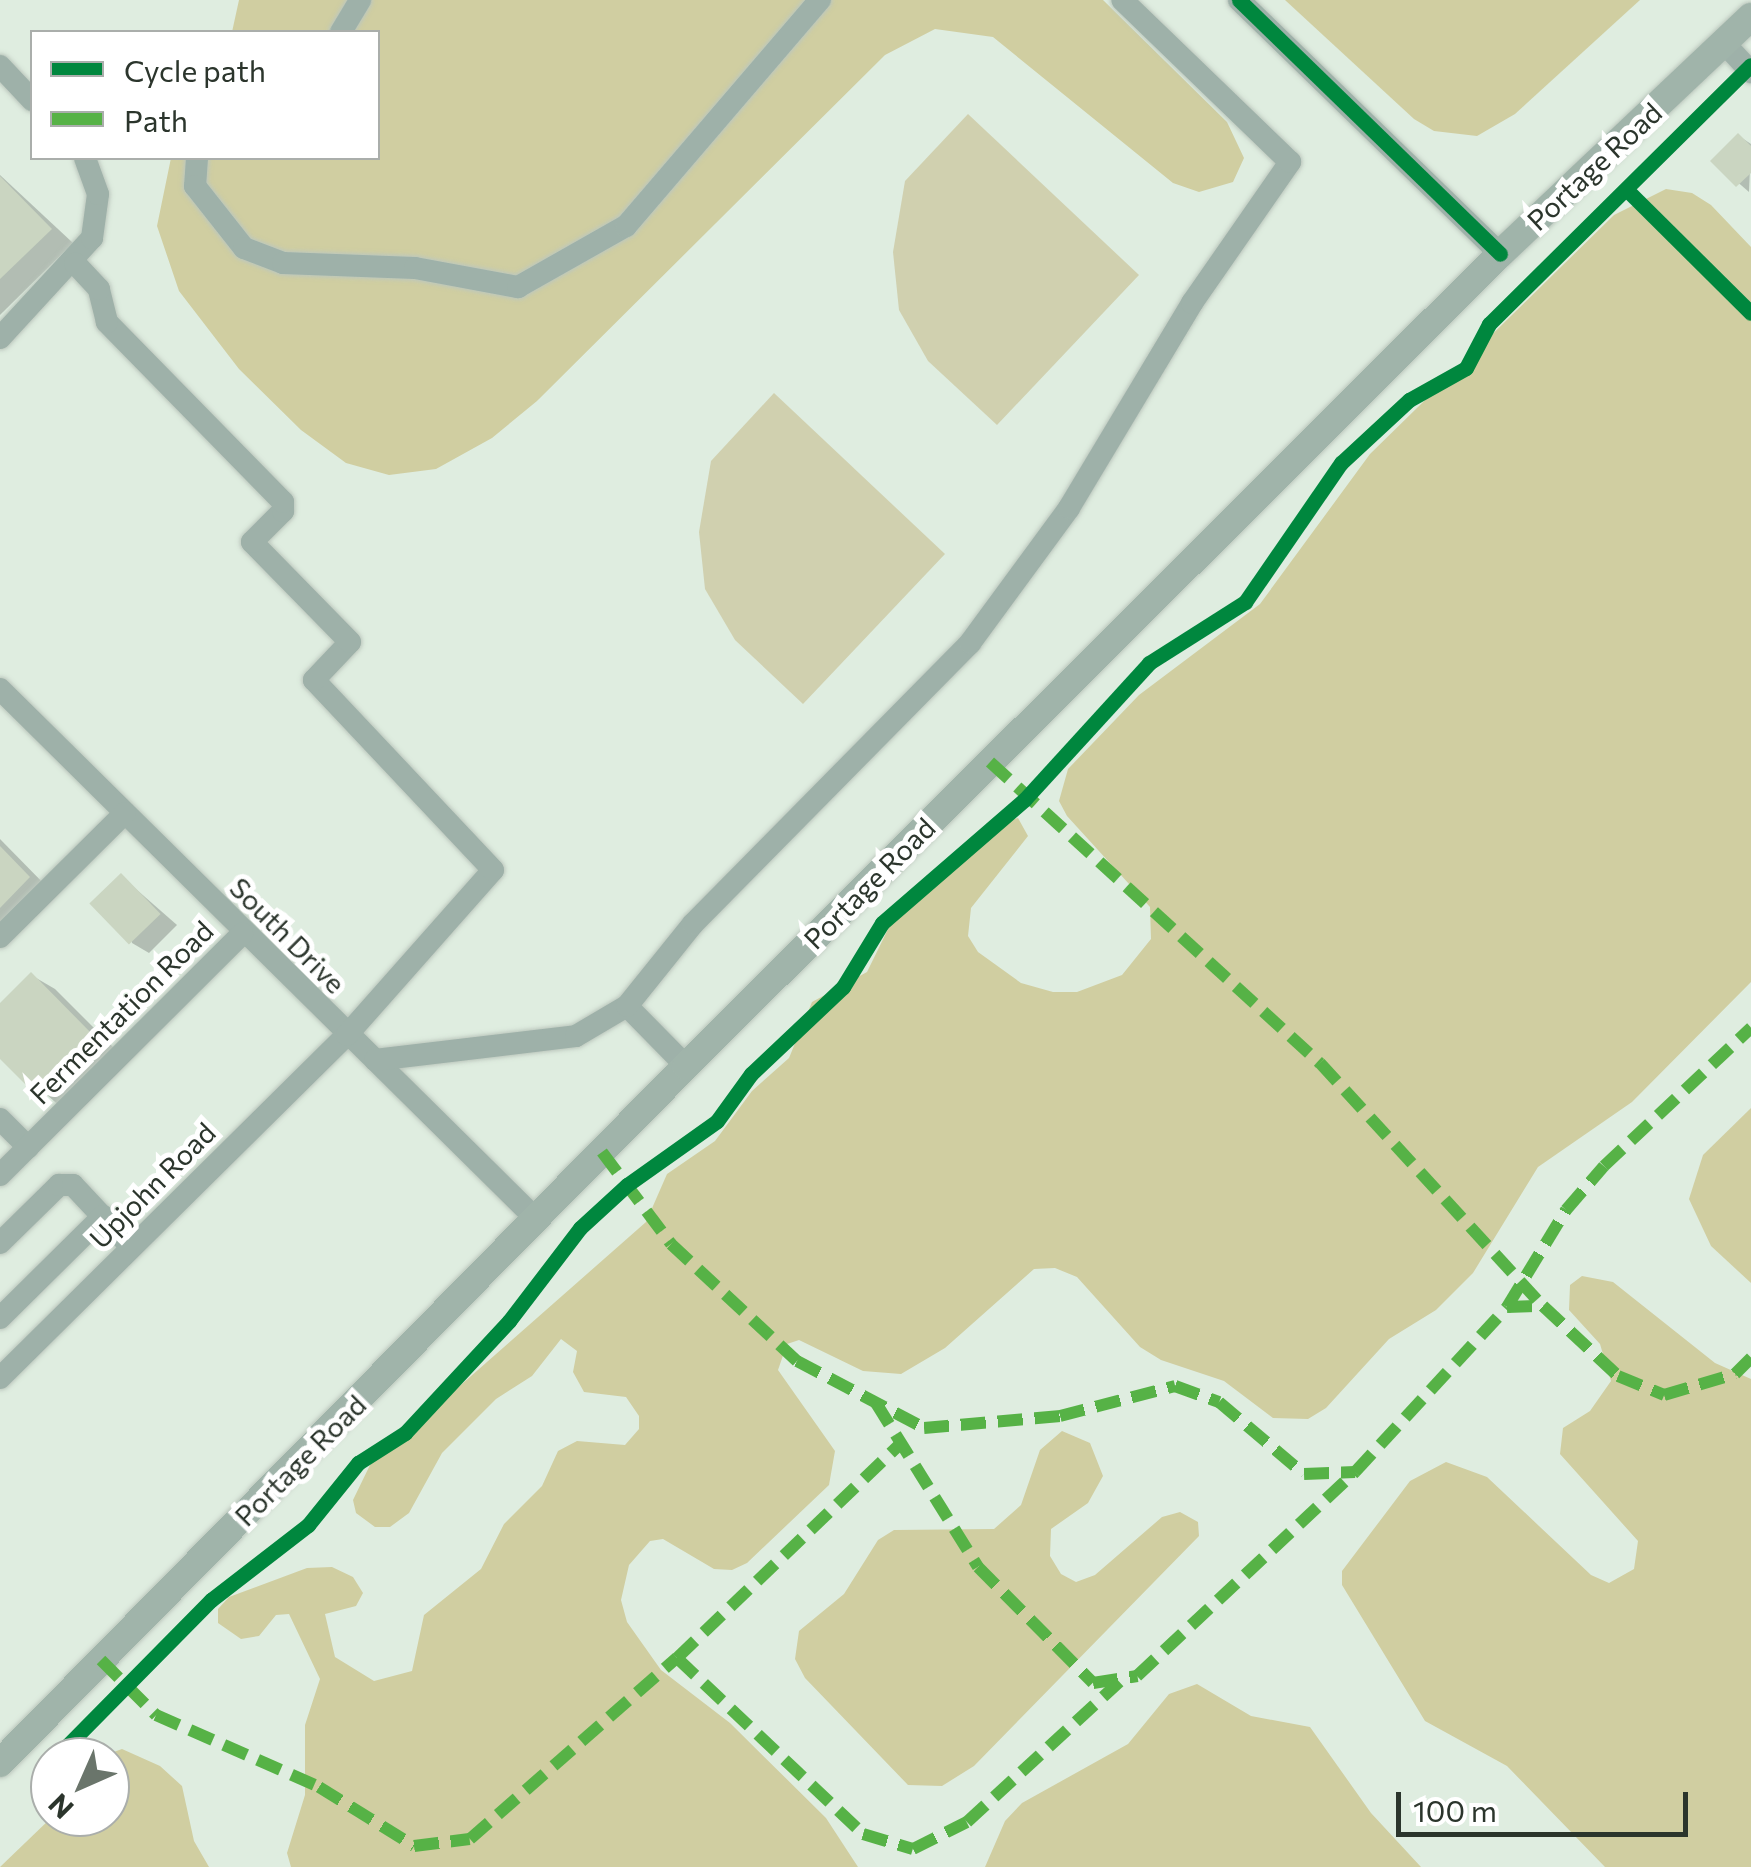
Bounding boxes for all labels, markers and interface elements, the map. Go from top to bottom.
legend [30,30,380,160]
text: Cycle path [124,51,266,88]
street label: Portage Road [1520,95,1668,237]
text: Path [124,101,188,138]
street label: Portage Road [796,810,942,956]
street label: South Drive [223,870,353,1000]
street label: Fermentation Road [23,914,219,1110]
street label: Upjohn Road [82,1115,222,1255]
street label: Portage Road [227,1387,373,1533]
north arrow [30,1737,130,1837]
scale bar [1401,1772,1694,1834]
text: N [41,1787,80,1826]
text: 100 m [1413,1791,1497,1828]

